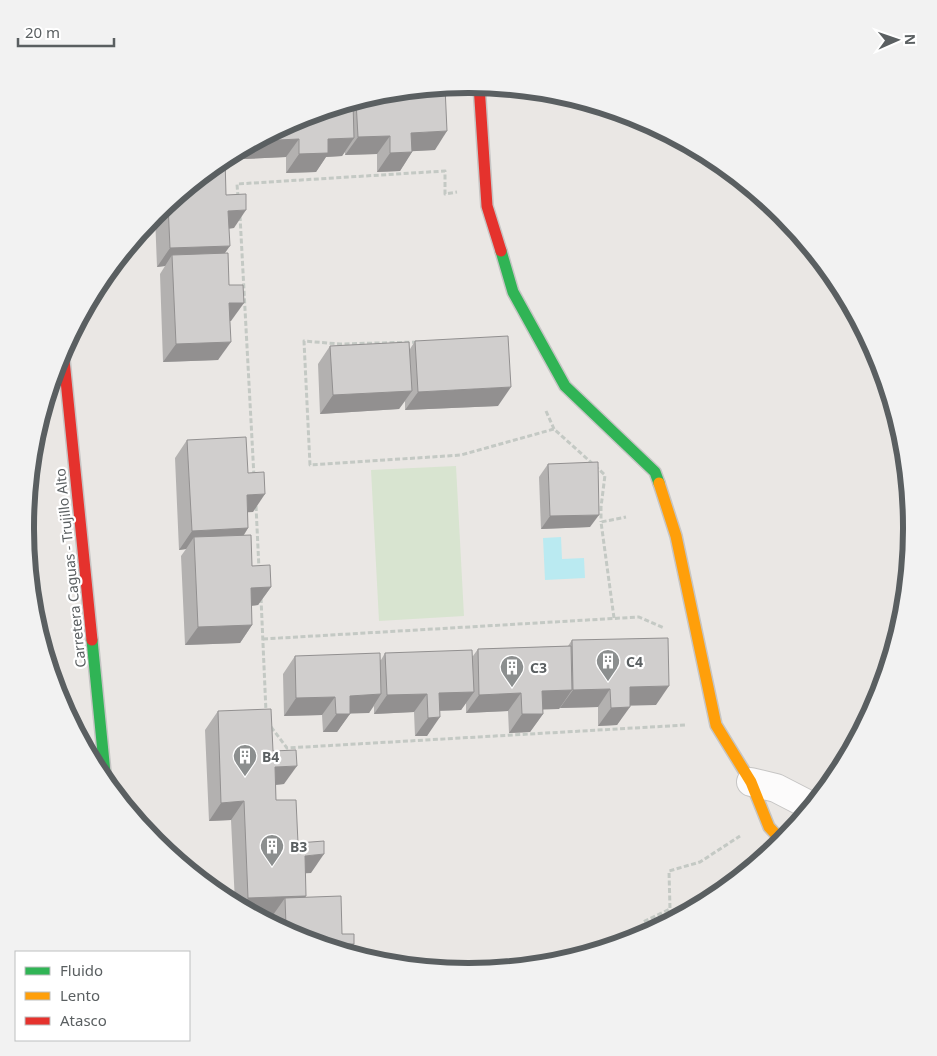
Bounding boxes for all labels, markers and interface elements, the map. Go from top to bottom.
scale bar [18,15,114,47]
north arrow [872,15,922,65]
text: 20 m [25,22,60,42]
text: N [901,34,920,46]
street label: Carretera Caguas - Trujillo Alto [50,467,90,669]
building icon: C4 [595,648,621,682]
place label: C4 [626,652,643,671]
building icon: C3 [499,654,525,688]
place label: C3 [530,658,547,677]
building icon: B4 [232,743,258,777]
place label: B4 [262,747,279,766]
building icon: B3 [259,833,285,867]
place label: B3 [290,837,307,856]
legend [15,951,190,1041]
text: Fluido [60,960,103,980]
text: Lento [60,985,100,1005]
text: Atasco [60,1010,107,1030]

